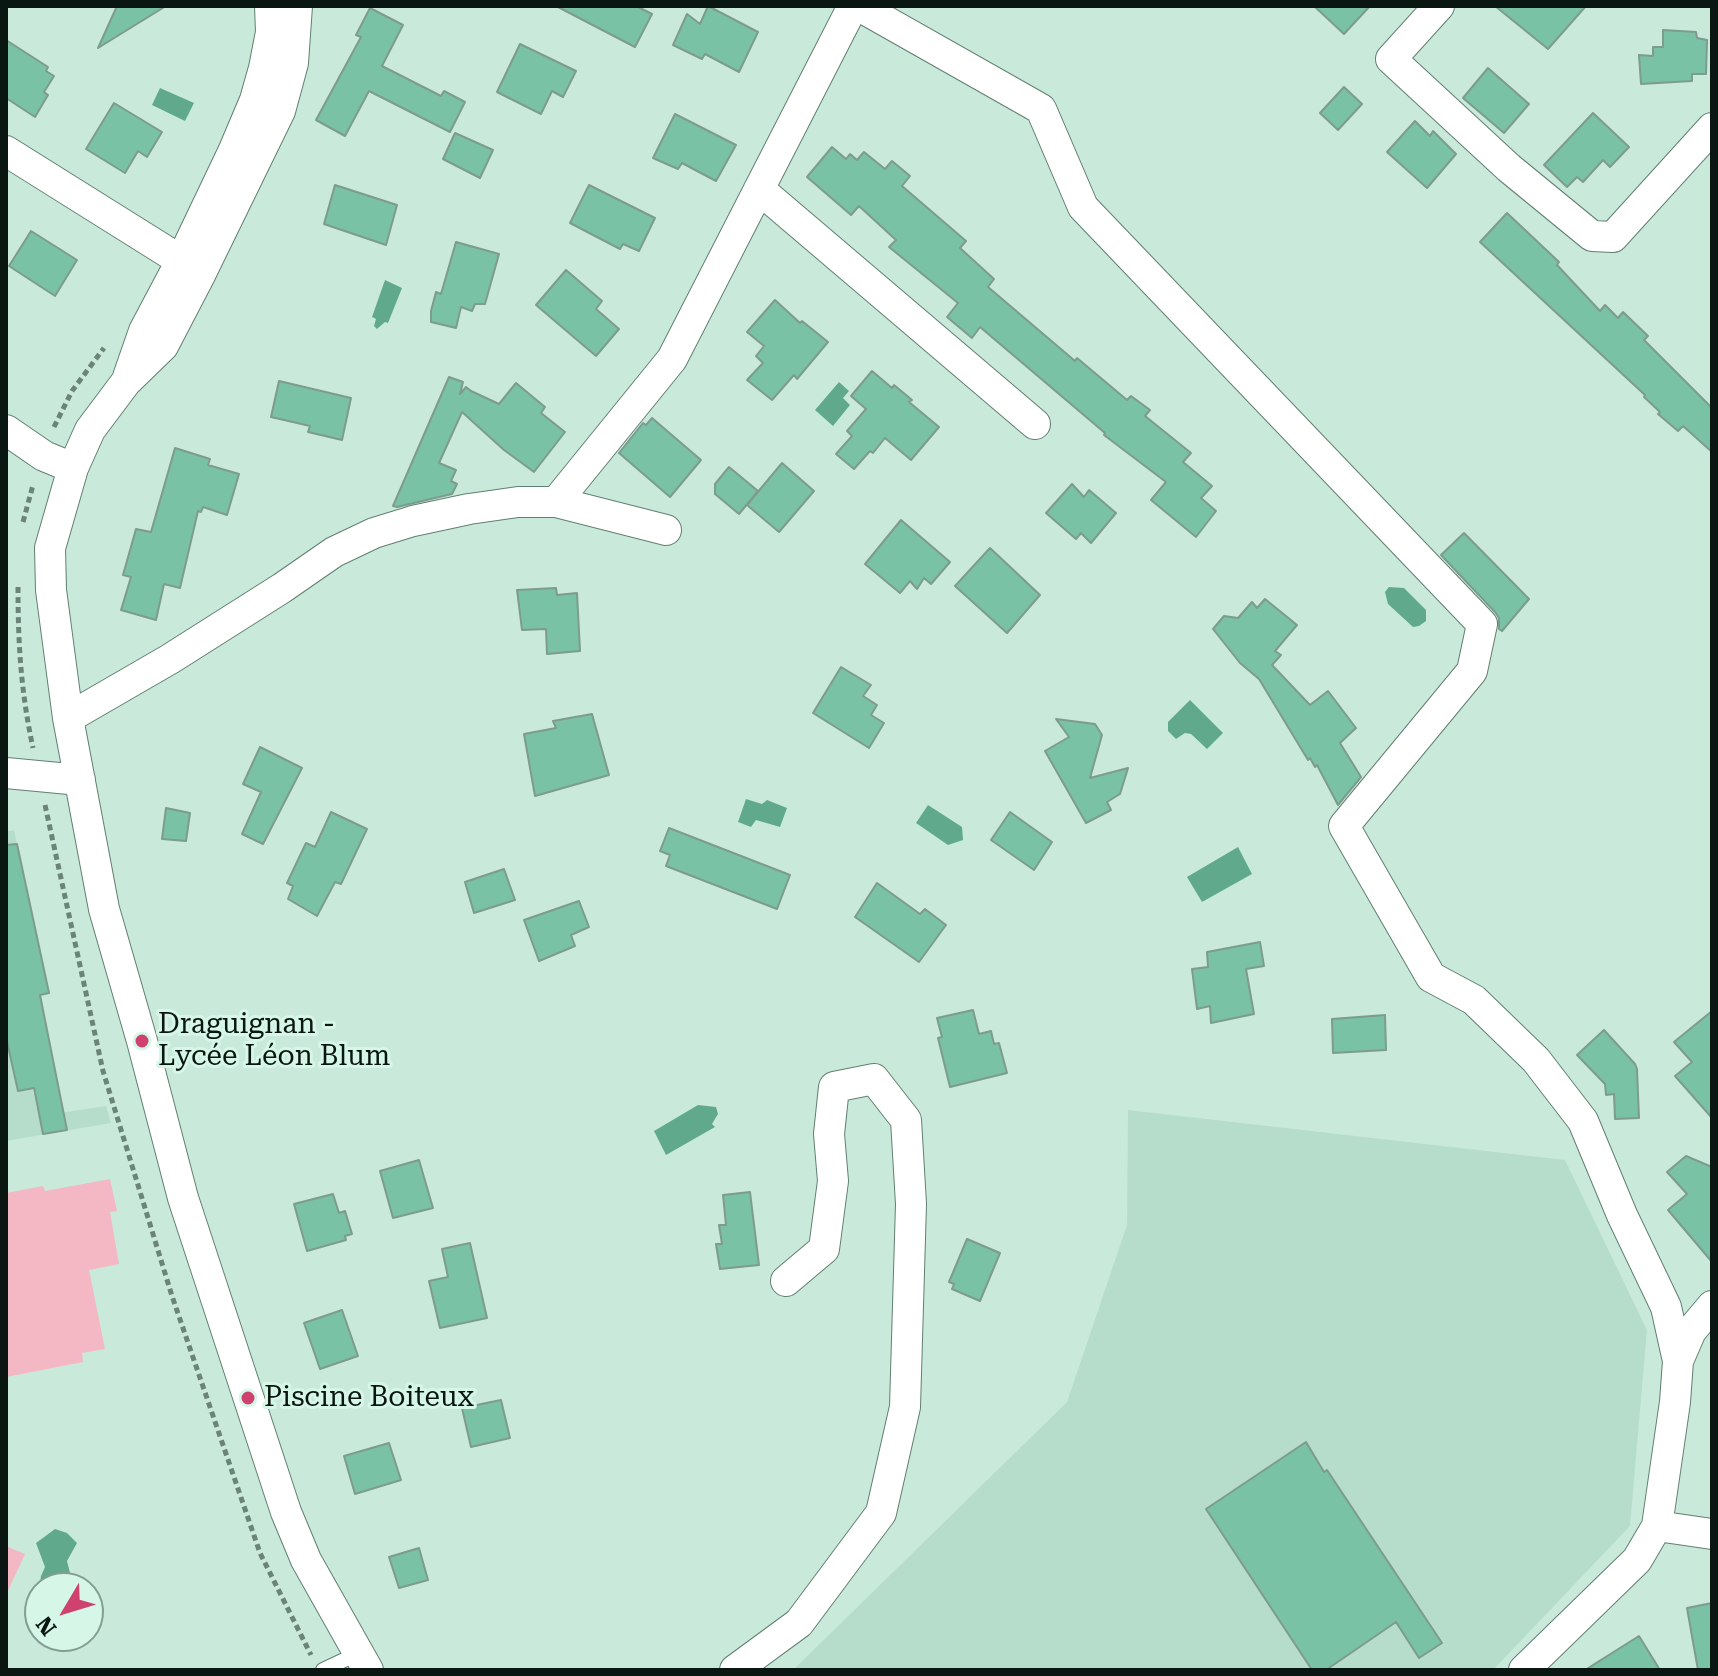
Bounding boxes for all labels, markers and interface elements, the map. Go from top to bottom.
place label: Draguignan - Lycée Léon Blum [158,1008,390,1074]
marker: Draguignan - Lycée Léon Blum [133,1032,151,1050]
place label: Piscine Boiteux [264,1381,474,1415]
marker: Piscine Boiteux [239,1389,257,1407]
north arrow [24,1572,104,1652]
text: N [31,1611,61,1640]

